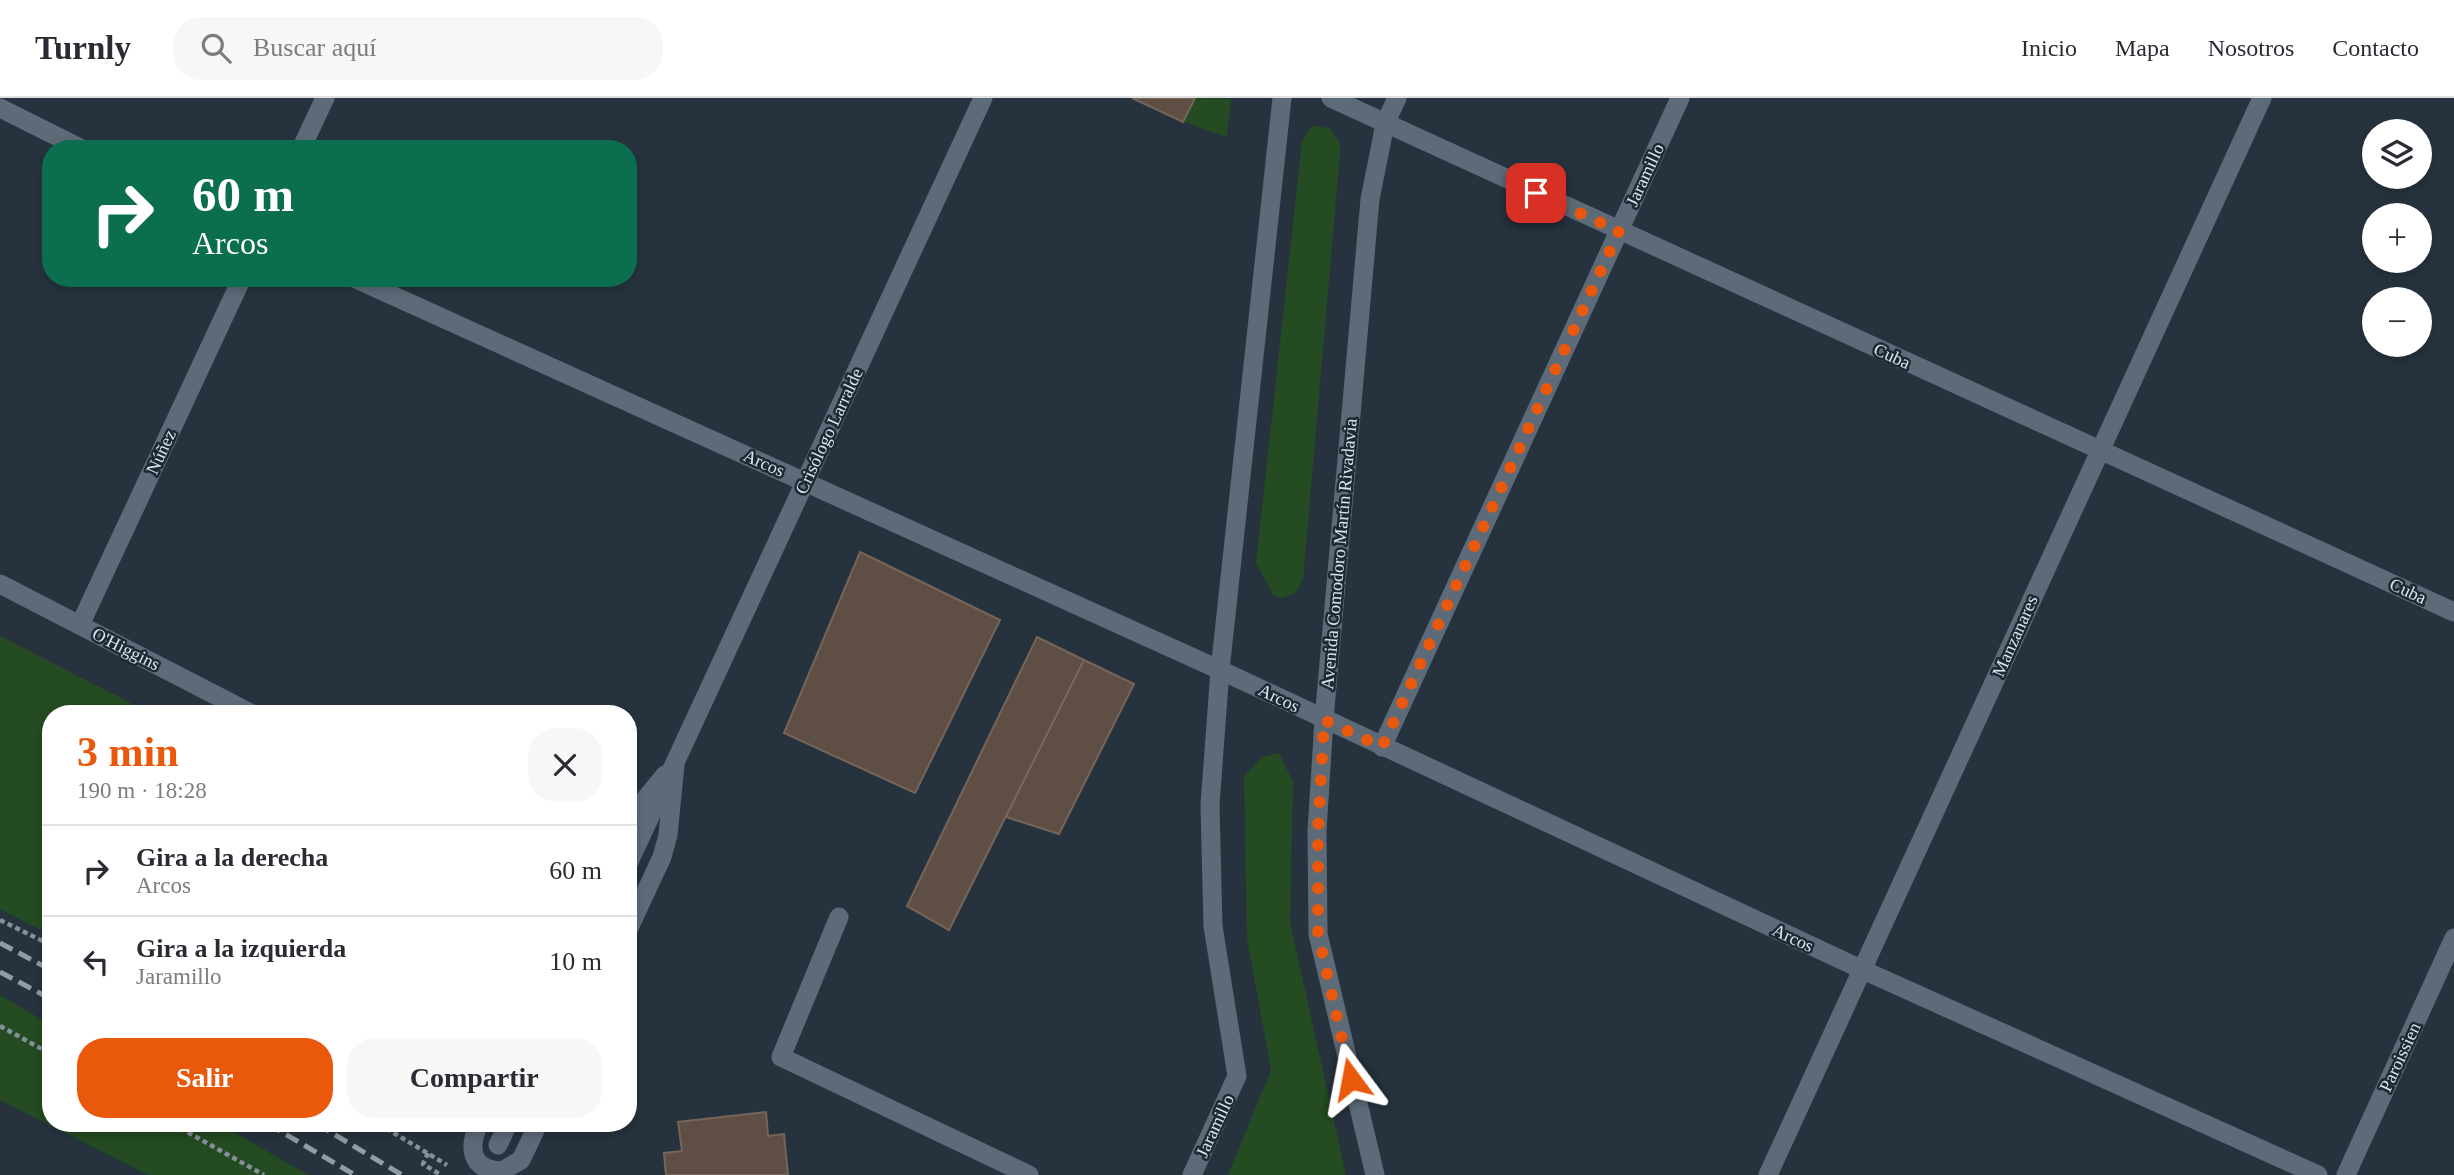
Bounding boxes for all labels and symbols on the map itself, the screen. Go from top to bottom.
street label: Jaramillo [1622,140,1668,210]
pin [1506,163,1566,223]
street label: Cuba [1871,339,1913,373]
street label: Crisólogo Larralde [791,365,867,497]
street label: Avenida Comodoro Martín Rivadavia [1317,418,1361,690]
street label: Núñez [142,426,180,478]
street label: Arcos [740,445,788,481]
street label: Cuba [2387,574,2429,608]
street label: Manzanares [1988,592,2042,680]
street label: O'Higgins [89,623,163,675]
street label: Arcos [1255,680,1303,716]
street label: Arcos [1769,920,1817,956]
street label: Paroissien [2375,1019,2425,1095]
position arrow [1314,1042,1388,1116]
street label: Jaramillo [1192,1091,1238,1161]

